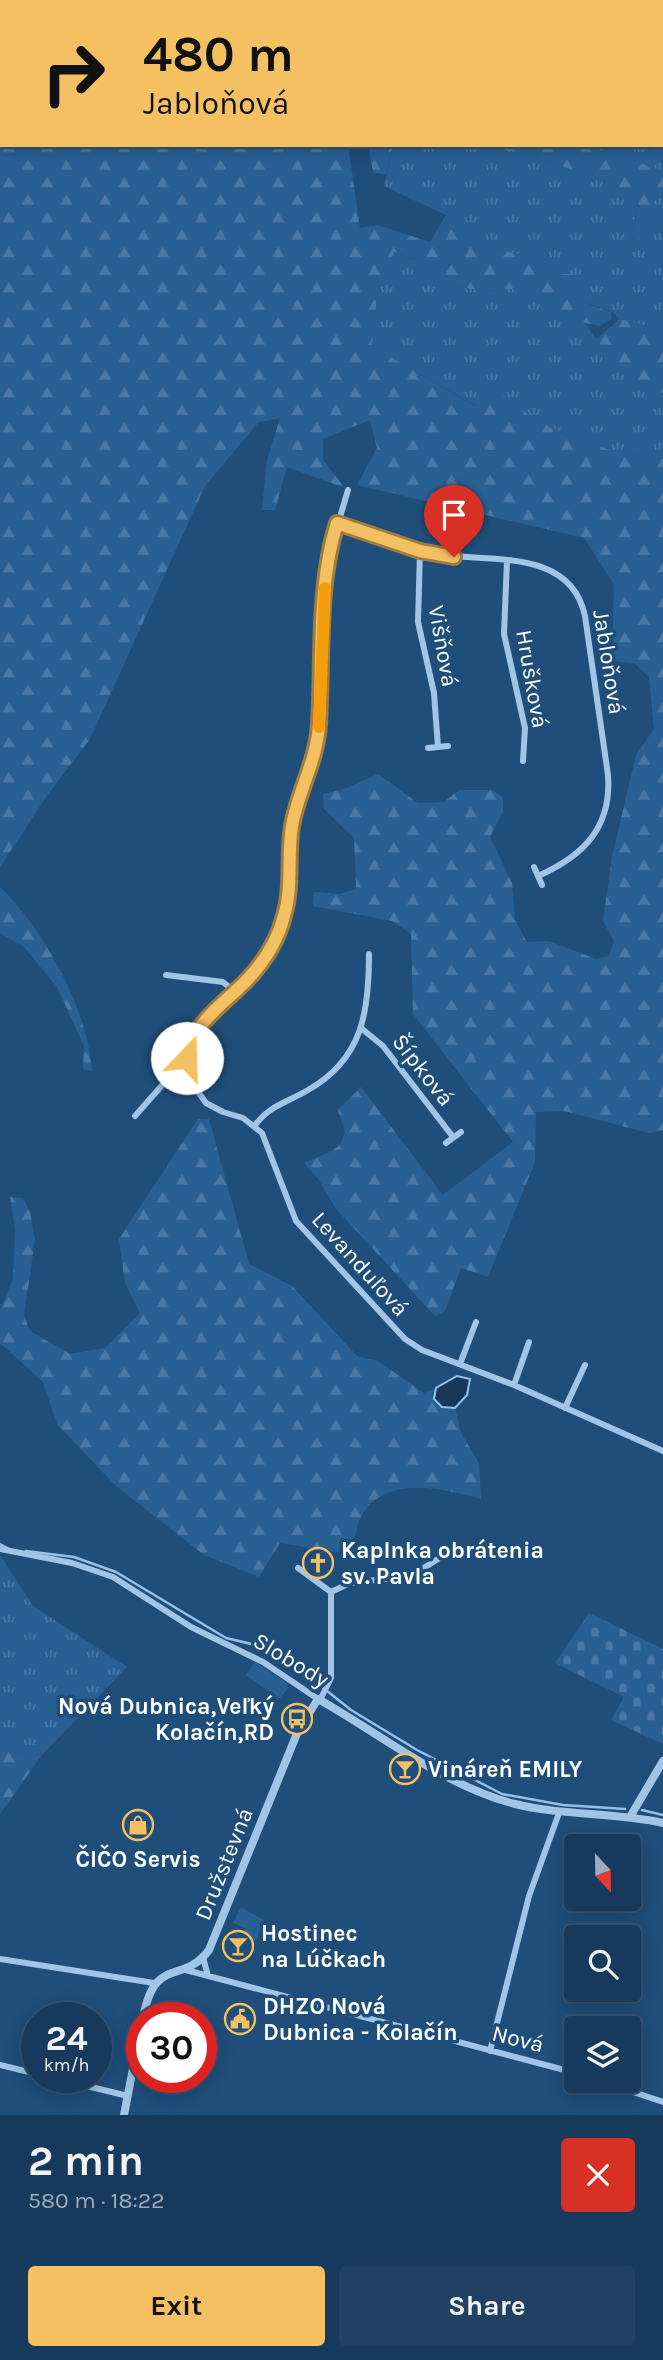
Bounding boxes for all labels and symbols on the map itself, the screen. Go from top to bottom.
pin [424,485,484,557]
street label: Višňová [423,603,463,689]
street label: Jabloňová [587,608,631,716]
street label: Hrušková [510,628,554,730]
position arrow [150,1021,224,1095]
street label: Šípková [387,1029,459,1111]
street label: Levanduľová [306,1206,414,1322]
place label: Kaplnka obrátenia sv. Pavla [341,1537,544,1590]
church icon: Kaplnka obrátenia sv. Pavla [301,1546,335,1580]
street label: Slobody [248,1627,334,1693]
place label: Nová Dubnica,Veľký Kolačín,RD [58,1693,274,1746]
bus stop icon: Nová Dubnica,Veľký Kolačín,RD [280,1702,314,1736]
bar icon: Vináreň EMILY [388,1752,422,1786]
place label: Vináreň EMILY [428,1756,583,1783]
street label: Družstevná [189,1804,259,1924]
shop icon: ČIČO Servis [121,1808,155,1842]
north arrow [564,1834,640,1911]
place label: ČIČO Servis [75,1844,201,1873]
place label: Hostinec na Lúčkach [261,1920,386,1973]
bar icon: Hostinec na Lúčkach [221,1929,255,1963]
place label: DHZO Nová Dubnica - Kolačín [263,1993,458,2046]
speed limit sign: 30 [126,2002,217,2093]
public building icon: DHZO Nová Dubnica - Kolačín [223,2002,257,2036]
street label: Nová [489,2020,547,2058]

